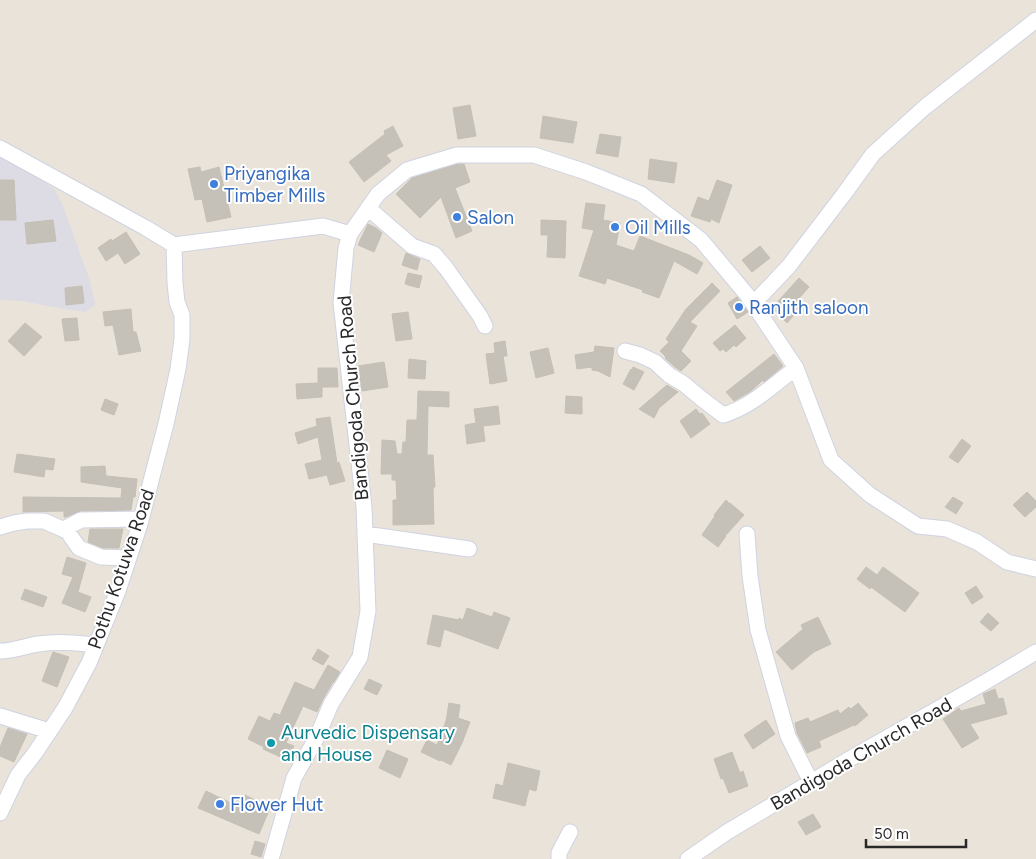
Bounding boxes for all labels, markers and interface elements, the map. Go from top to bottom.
place label: Priyangika Timber Mills [224,162,326,207]
marker: Priyangika Timber Mills [208,178,220,190]
place label: Salon [467,206,514,229]
marker: Salon [451,211,463,223]
place label: Oil Mills [625,216,691,239]
marker: Oil Mills [609,221,621,233]
street label: Bandigoda Church Road [333,294,373,502]
place label: Ranjith saloon [749,296,869,319]
marker: Ranjith saloon [733,301,745,313]
street label: Pothu Kotuwa Road [83,486,159,652]
street label: Bandigoda Church Road [766,693,956,815]
place label: Aurvedic Dispensary and House [281,721,455,766]
marker: Aurvedic Dispensary and House [265,737,277,749]
place label: Flower Hut [230,793,323,816]
marker: Flower Hut [214,798,226,810]
scale bar [866,816,966,848]
text: 50 m [874,825,909,843]

